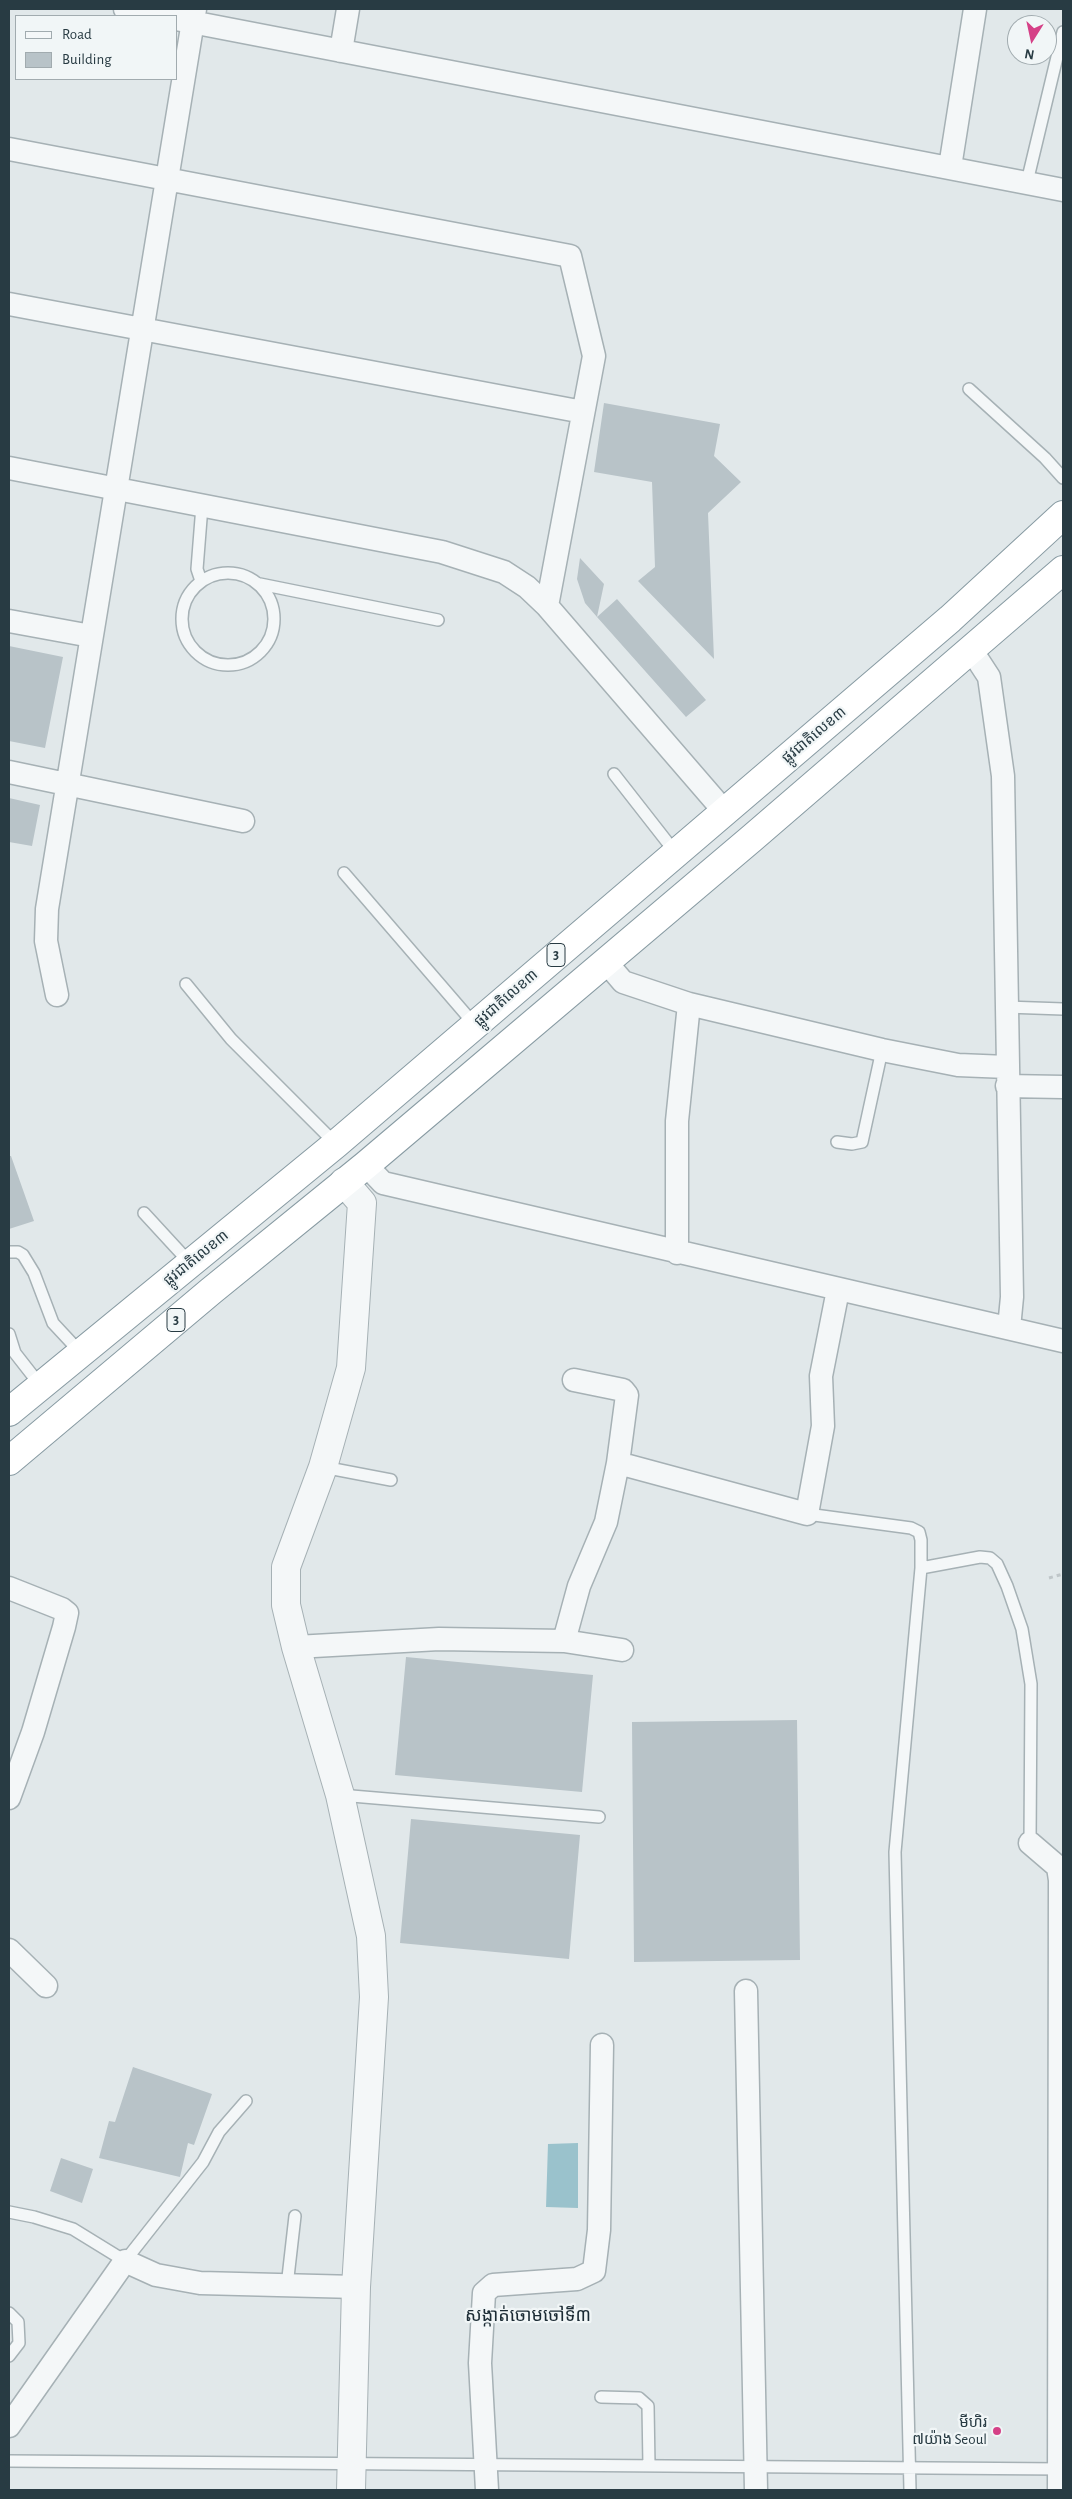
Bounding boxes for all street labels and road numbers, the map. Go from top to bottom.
street label: ផ្លូវជាតិលេខ៣ [778,703,850,767]
road number: 3 [547,944,565,966]
street label: ផ្លូវជាតិលេខ៣ [470,965,542,1031]
street label: ផ្លូវជាតិលេខ៣ [160,1226,232,1290]
road number: 3 [167,1308,185,1332]

